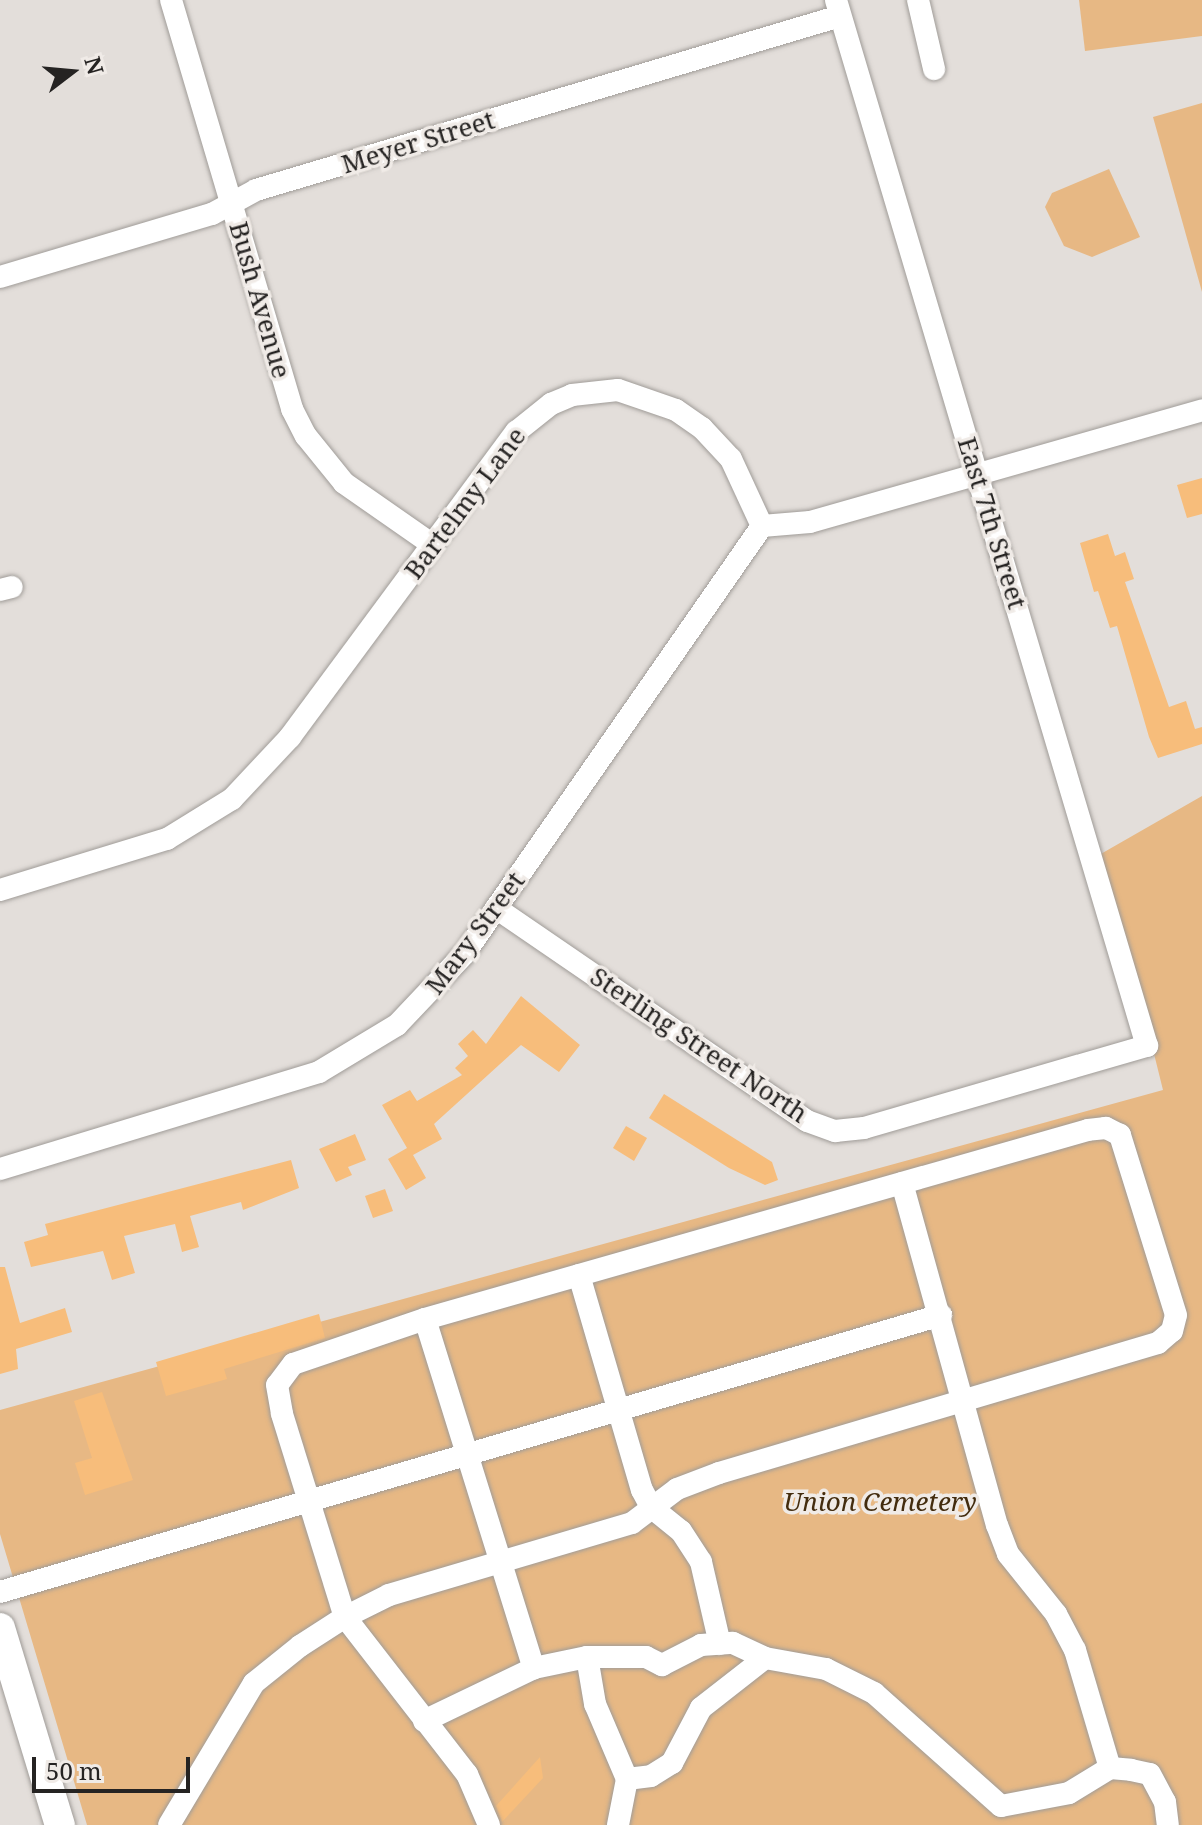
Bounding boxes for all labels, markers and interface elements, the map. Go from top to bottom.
north arrow [32,32,112,112]
text: N [78,53,112,78]
street label: Meyer Street [338,104,498,180]
street label: Bush Avenue [223,218,297,382]
street label: Bartelmy Lane [398,421,532,585]
street label: East 7th Street [951,433,1033,613]
street label: Mary Street [419,866,531,1000]
street label: Sterling Street North [584,961,814,1129]
park label: Union Cemetery [783,1486,977,1518]
scale bar [36,1741,194,1791]
text: 50 m [46,1754,102,1787]

